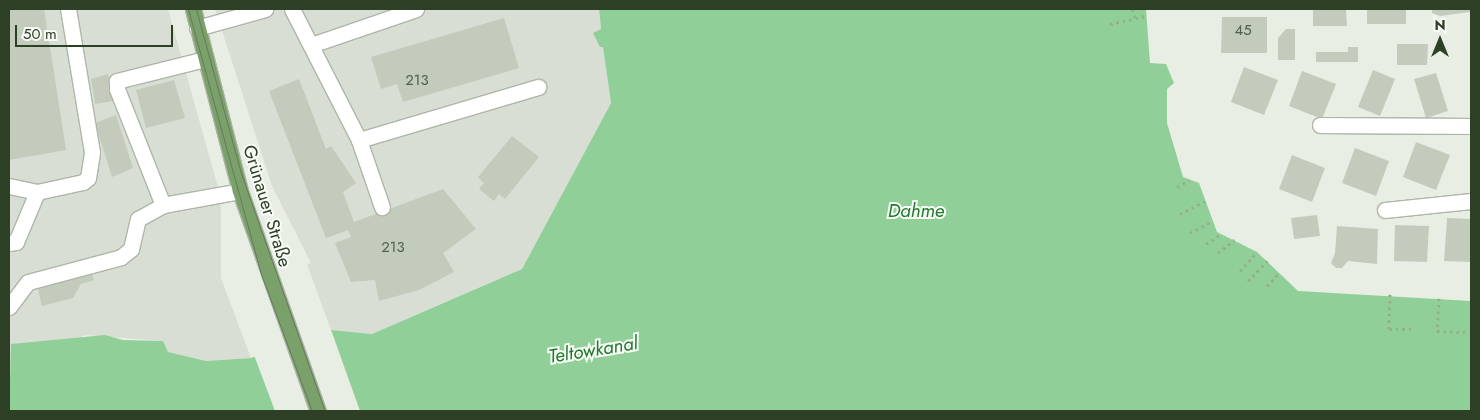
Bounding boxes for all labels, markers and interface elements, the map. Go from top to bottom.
scale bar [18,15,175,47]
north arrow [1415,15,1465,65]
text: N [1434,15,1446,35]
house number: 45 [1234,22,1252,40]
text: 50 m [23,23,57,45]
house number: 213 [405,72,429,90]
street label: Grünauer Straße [238,142,296,270]
water label: Dahme [888,200,944,222]
house number: 213 [381,239,405,257]
water label: Teltowkanal [547,332,639,368]

